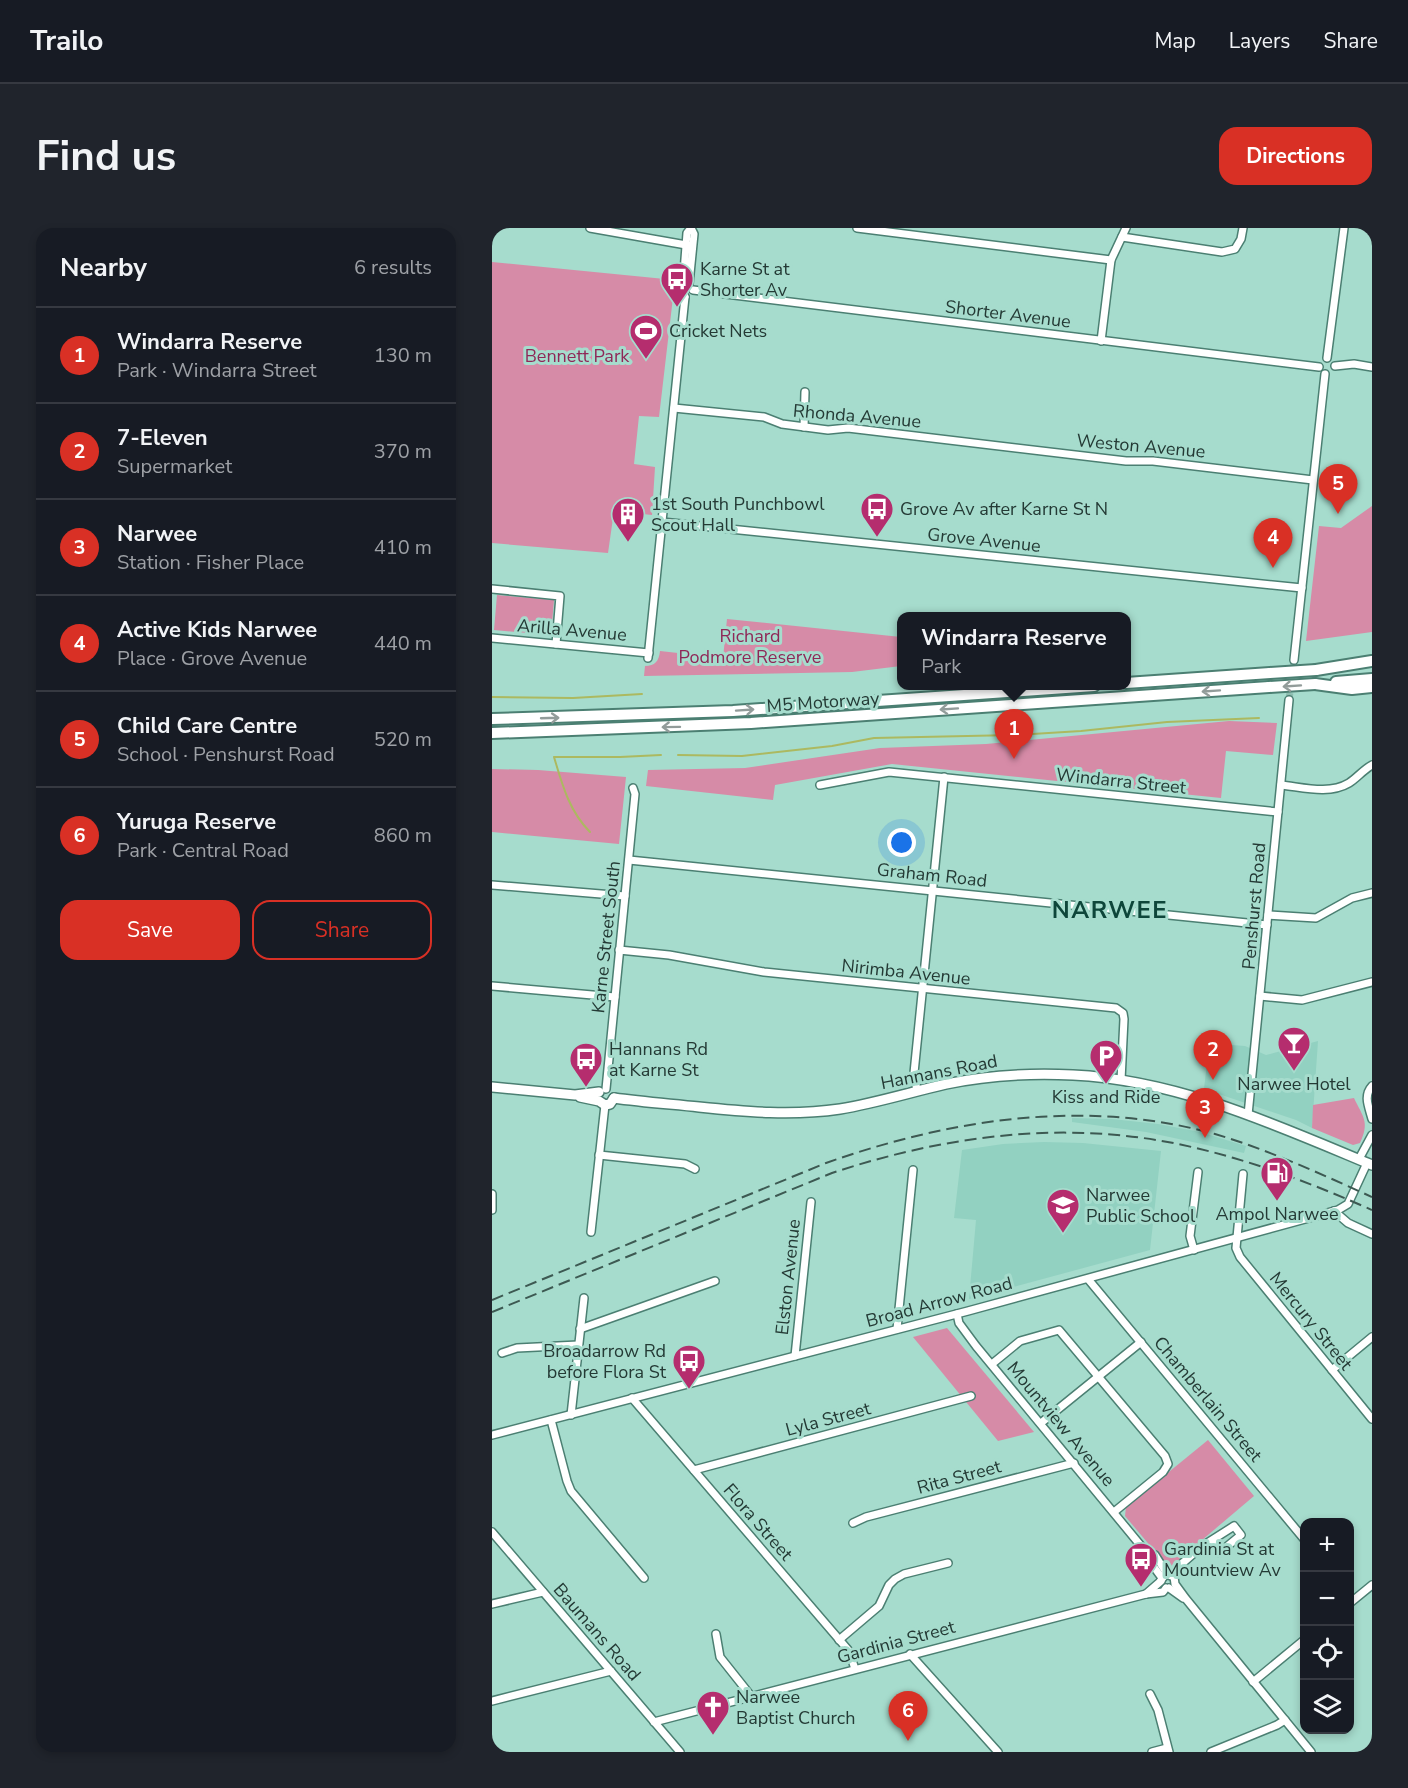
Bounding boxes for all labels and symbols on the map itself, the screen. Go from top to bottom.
place label: Karne St at Shorter Av [700,257,790,302]
bus stop icon: Karne St at Shorter Av [659,261,695,308]
street label: Shorter Avenue [944,294,1072,334]
sports icon: Cricket Nets [628,313,664,360]
place label: Cricket Nets [669,319,767,343]
park label: Bennett Park [525,344,630,368]
street label: Rhonda Avenue [792,398,922,434]
street label: Weston Avenue [1076,428,1206,464]
pin: 5 [1318,464,1358,514]
bus stop icon: Grove Av after Karne St N [859,491,895,538]
place label: 1st South Punchbowl Scout Hall [651,492,825,537]
building icon: 1st South Punchbowl Scout Hall [610,496,646,543]
place label: Grove Av after Karne St N [900,497,1108,521]
pin: 4 [1254,518,1292,568]
street label: Grove Avenue [926,522,1042,558]
street label: Arilla Avenue [516,613,628,647]
park label: Richard Podmore Reserve [679,624,821,669]
one-way arrow [1283,680,1303,691]
street label: M5 Motorway [766,686,881,718]
one-way arrow [1201,686,1221,697]
one-way arrow [735,704,755,715]
one-way arrow [940,704,960,715]
pin: 1 [994,710,1034,759]
one-way arrow [540,712,560,724]
one-way arrow [662,722,682,733]
street label: Windarra Street [1055,762,1188,800]
your location [887,828,916,857]
street label: Penshurst Road [1236,841,1272,971]
street label: Graham Road [876,857,988,893]
street label: Karne Street South [586,860,626,1014]
district label: NARWEE [1052,894,1168,926]
street label: Nirimba Avenue [840,953,972,991]
bar icon: Narwee Hotel [1276,1025,1312,1072]
pin: 2 [1194,1030,1232,1080]
place label: Hannans Rd at Karne St [609,1037,708,1082]
parking icon: Kiss and Ride [1088,1038,1124,1085]
bus stop icon: Hannans Rd at Karne St [568,1041,604,1088]
street label: Hannans Road [878,1049,1000,1095]
place label: Narwee Hotel [1237,1072,1351,1096]
place label: Kiss and Ride [1052,1085,1160,1109]
pin: 3 [1186,1088,1224,1138]
fuel station icon: Ampol Narwee [1259,1155,1295,1202]
place label: Narwee Public School [1086,1183,1196,1228]
school or university icon: Narwee Public School [1045,1187,1081,1234]
place label: Ampol Narwee [1216,1202,1339,1226]
street label: Elston Avenue [770,1218,806,1336]
street label: Mercury Street [1264,1267,1358,1376]
street label: Broad Arrow Road [863,1271,1015,1333]
street label: Chamberlain Street [1148,1331,1268,1467]
place label: Broadarrow Rd before Flora St [543,1339,667,1384]
bus stop icon: Broadarrow Rd before Flora St [671,1343,707,1390]
street label: Mountview Avenue [1002,1357,1120,1491]
street label: Lyla Street [783,1396,874,1442]
street label: Rita Street [914,1454,1004,1500]
street label: Flora Street [718,1478,799,1566]
place label: Gardinia St at Mountview Av [1164,1537,1281,1582]
bus stop icon: Gardinia St at Mountview Av [1123,1541,1159,1588]
street label: Baumans Road [548,1578,646,1686]
street label: Gardinia Street [834,1615,958,1669]
place label: Narwee Baptist Church [736,1685,855,1730]
church icon: Narwee Baptist Church [695,1689,731,1736]
pin: 6 [888,1692,928,1741]

